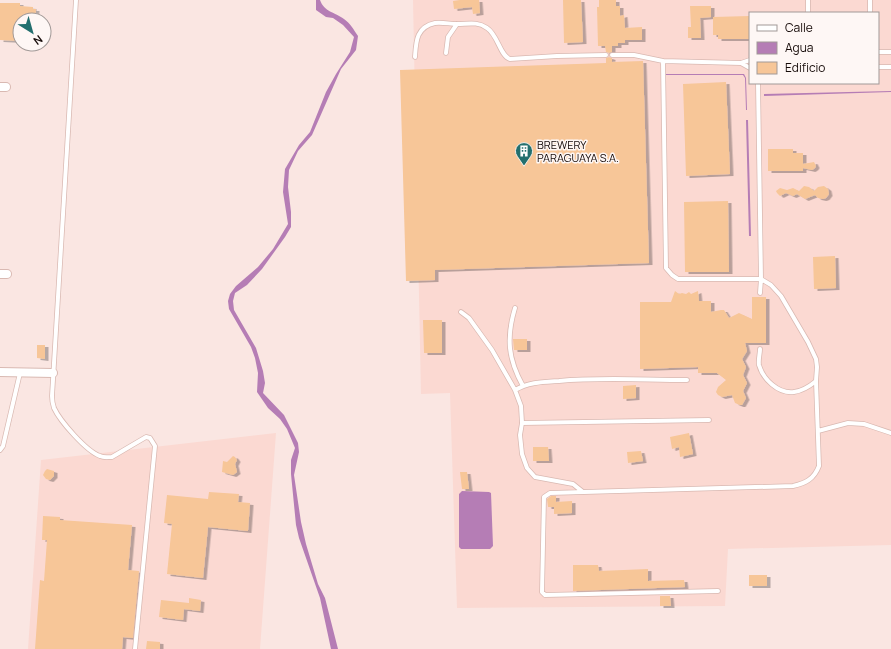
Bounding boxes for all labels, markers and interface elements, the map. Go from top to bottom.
north arrow [12,12,52,52]
legend [749,12,879,84]
text: Calle [785,19,813,36]
text: N [31,32,46,49]
text: Agua [785,39,814,56]
text: Edificio [785,59,825,76]
place label: BREWERY PARAGUAYA S.A. [537,137,619,165]
building icon: BREWERY PARAGUAYA S.A. [514,141,534,166]

